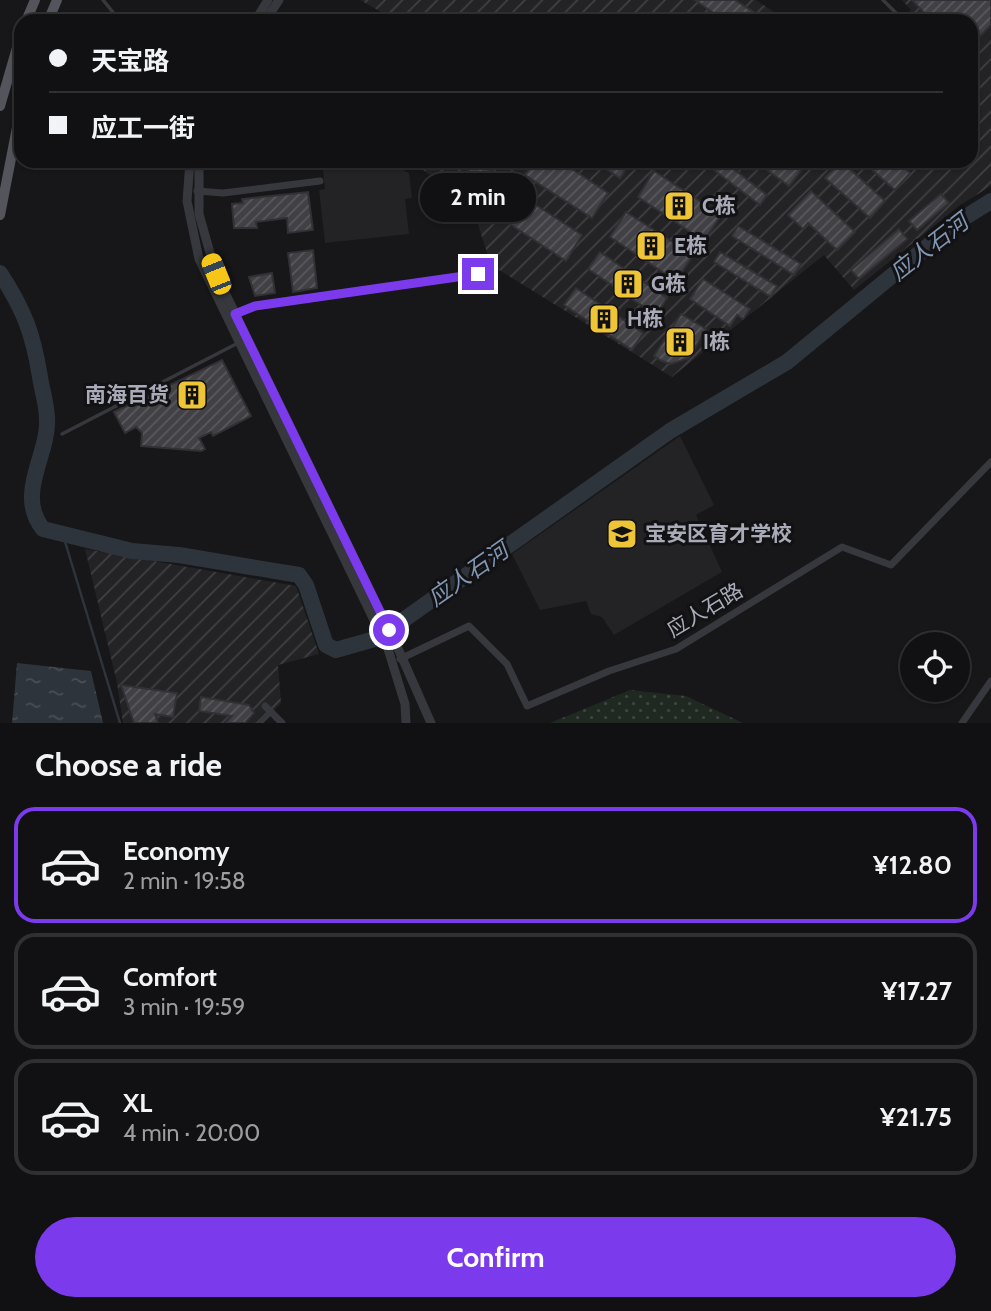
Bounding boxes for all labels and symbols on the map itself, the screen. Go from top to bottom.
callout: 2 min [420,173,536,222]
building icon: C栋 [662,189,696,223]
place label: C栋 [702,193,736,218]
water label: 应人石河 [884,205,977,286]
building icon: E栋 [634,229,668,263]
place label: E栋 [674,233,707,258]
car [199,251,234,297]
route end [462,258,494,290]
building icon: G栋 [611,267,645,301]
place label: G栋 [651,271,686,296]
building icon: H栋 [587,302,621,336]
place label: H栋 [627,306,663,331]
building icon: I栋 [663,325,697,359]
place label: I栋 [703,329,730,354]
building icon: 南海百货 [175,378,209,412]
place label: 南海百货 [85,382,169,407]
school or university icon: 宝安区育才学校 [605,517,639,551]
place label: 宝安区育才学校 [645,521,792,546]
water label: 应人石河 [422,534,517,612]
street label: 应人石路 [662,577,747,642]
route start [373,614,405,646]

